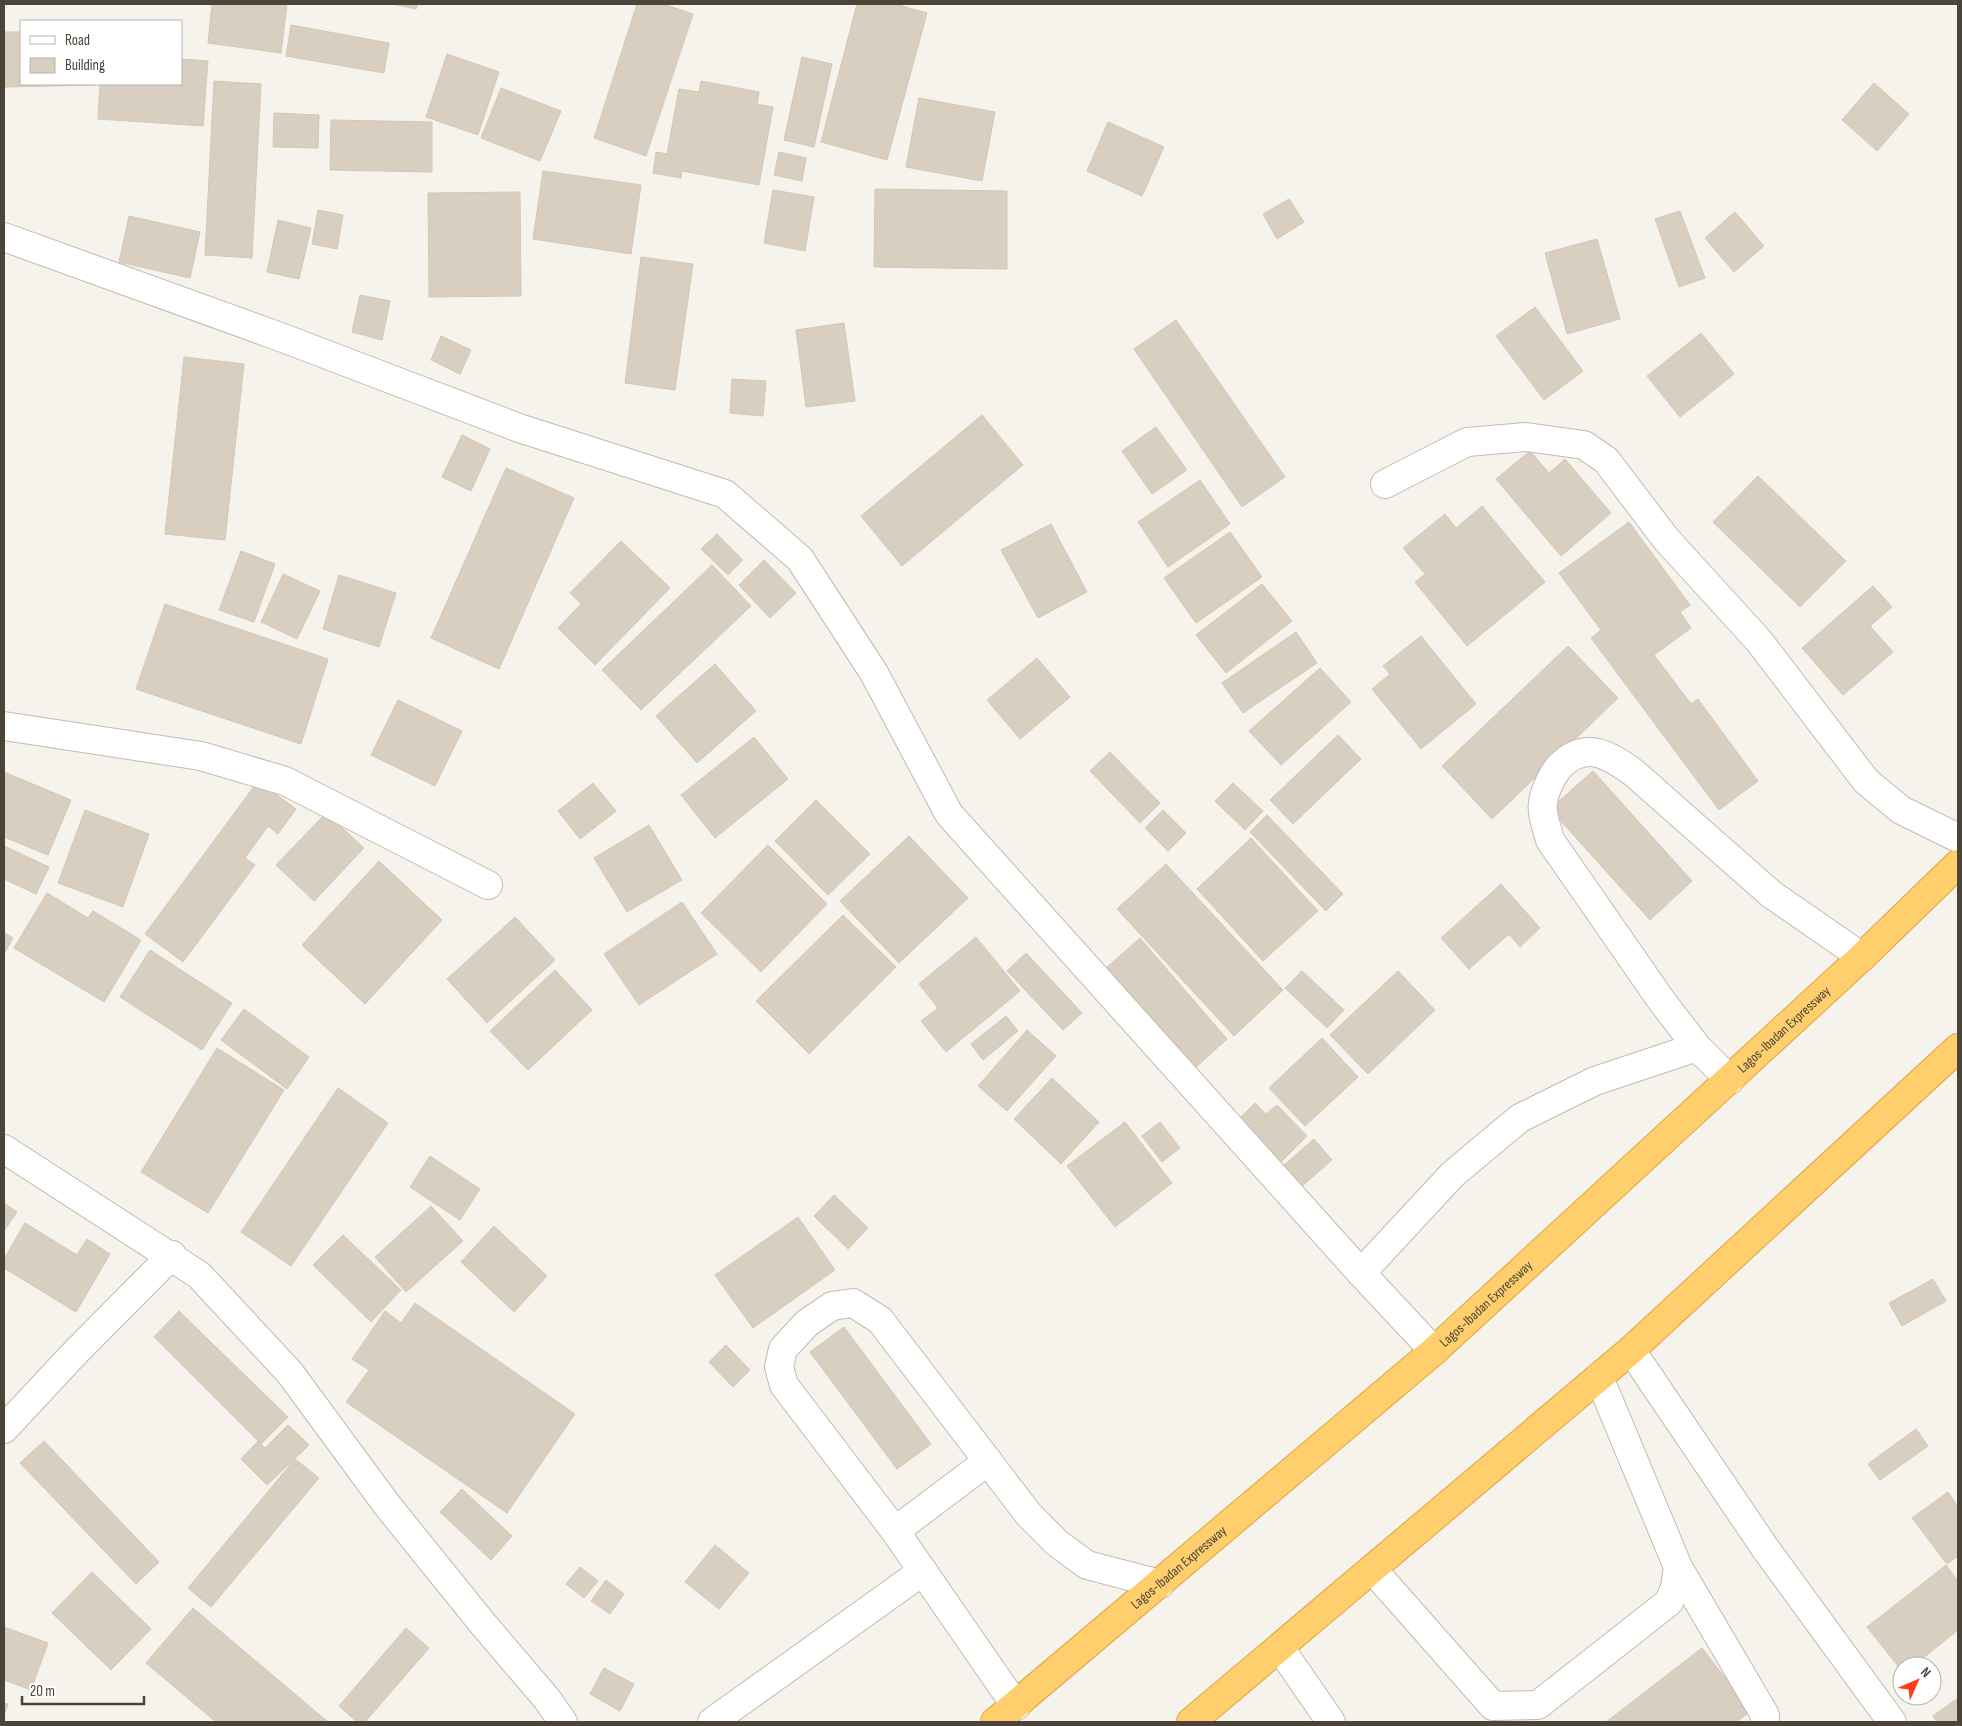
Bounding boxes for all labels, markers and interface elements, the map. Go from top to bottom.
legend [20,20,182,85]
text: Road [65,31,90,50]
text: Building [65,56,105,75]
street label: Lagos-Ibadan Expressway [1734,982,1834,1076]
street label: Lagos-Ibadan Expressway [1436,1256,1536,1351]
street label: Lagos-Ibadan Expressway [1127,1522,1230,1613]
north arrow [1892,1656,1942,1706]
text: N [1917,1664,1934,1681]
scale bar [22,1674,145,1706]
text: 20 m [30,1682,55,1701]

